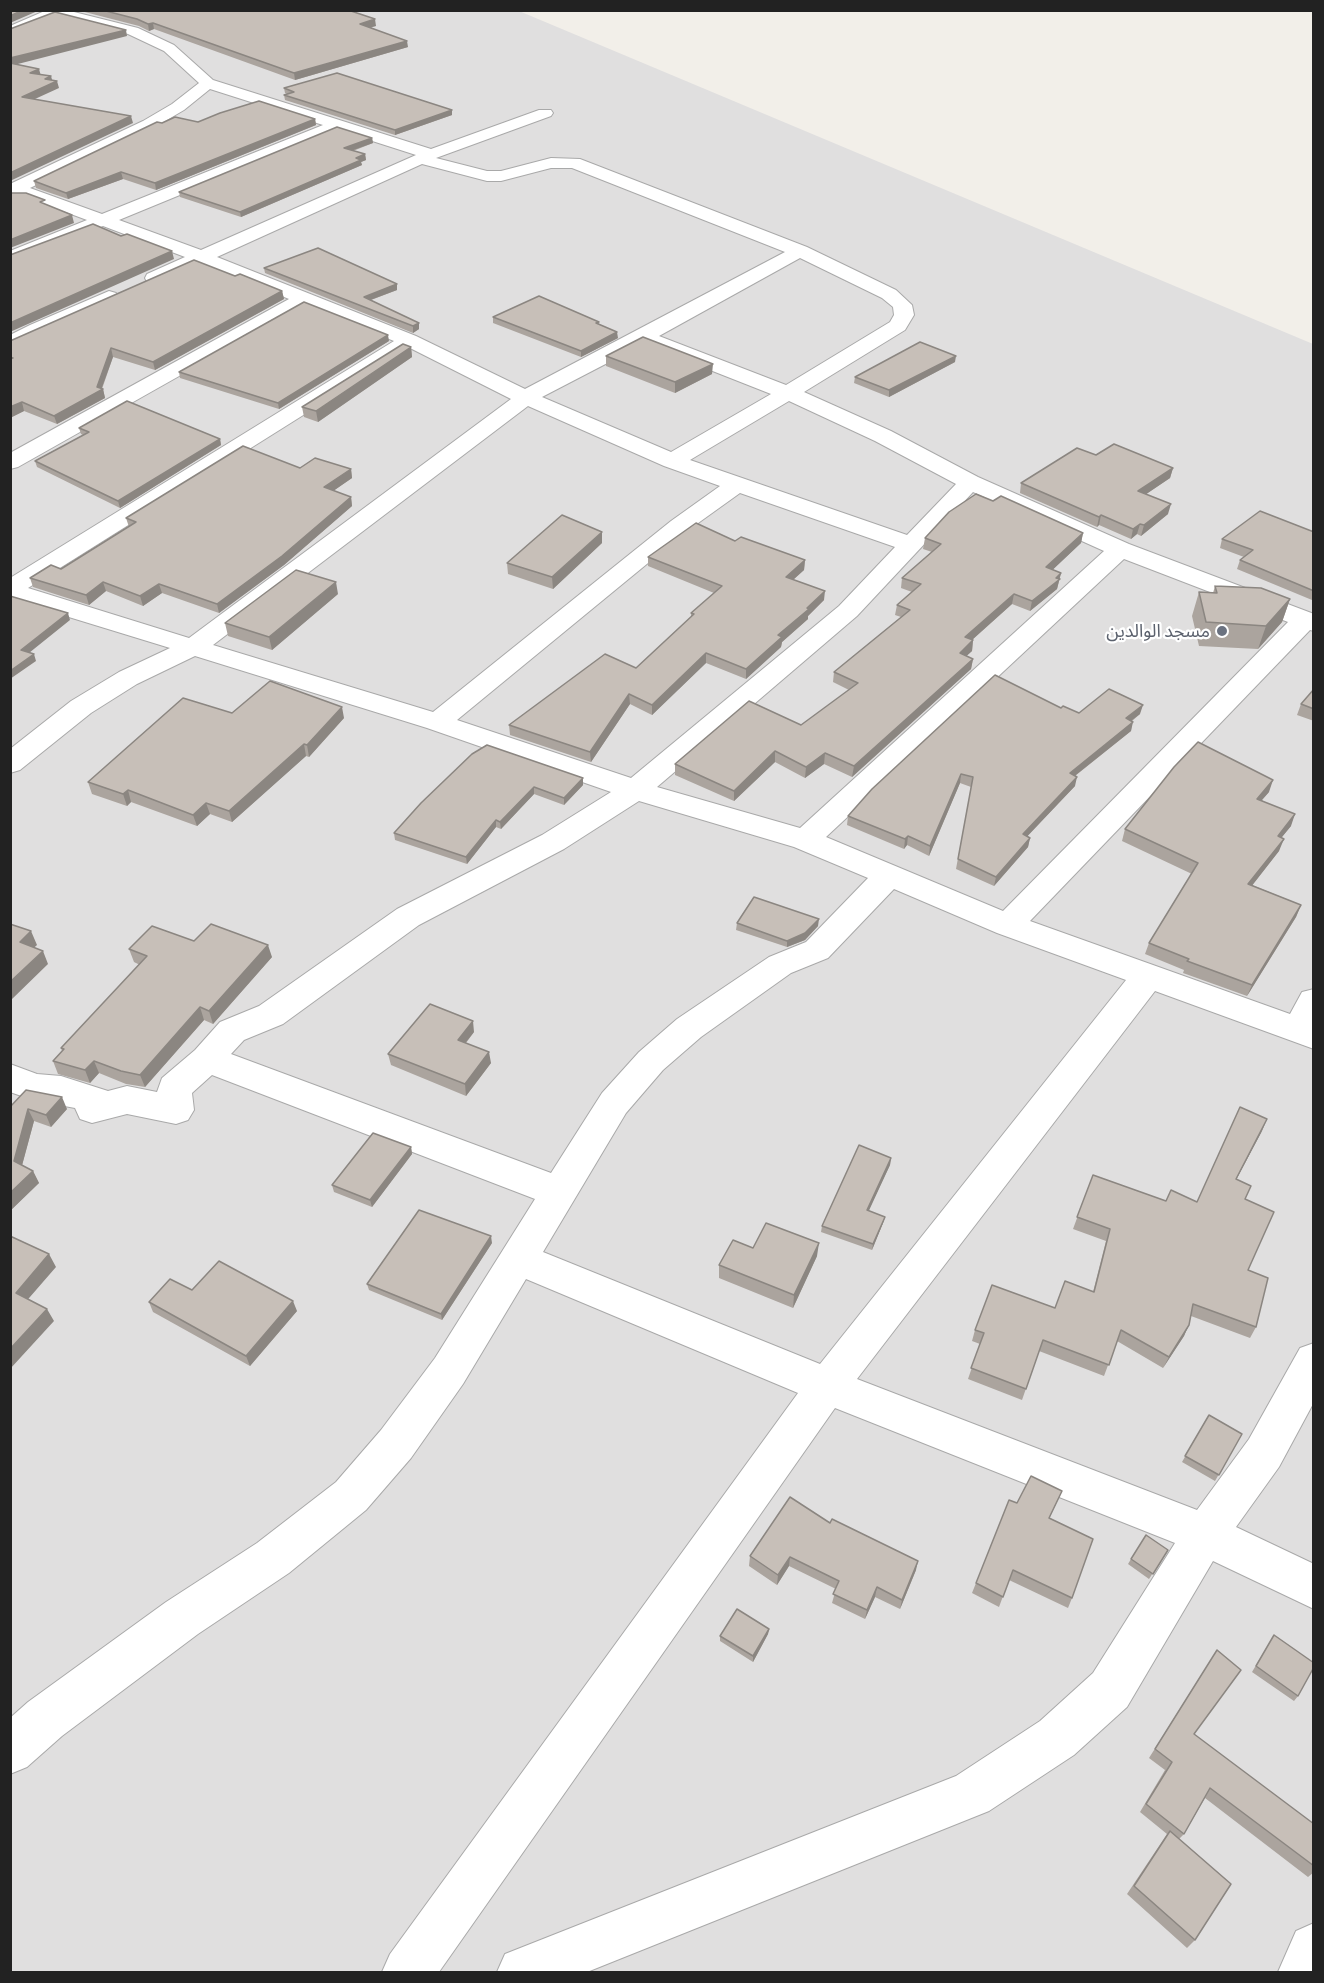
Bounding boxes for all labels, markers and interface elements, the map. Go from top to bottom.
place label: مسجد الوالدين [1106,620,1210,642]
marker: مسجد الوالدين [1215,624,1229,638]

